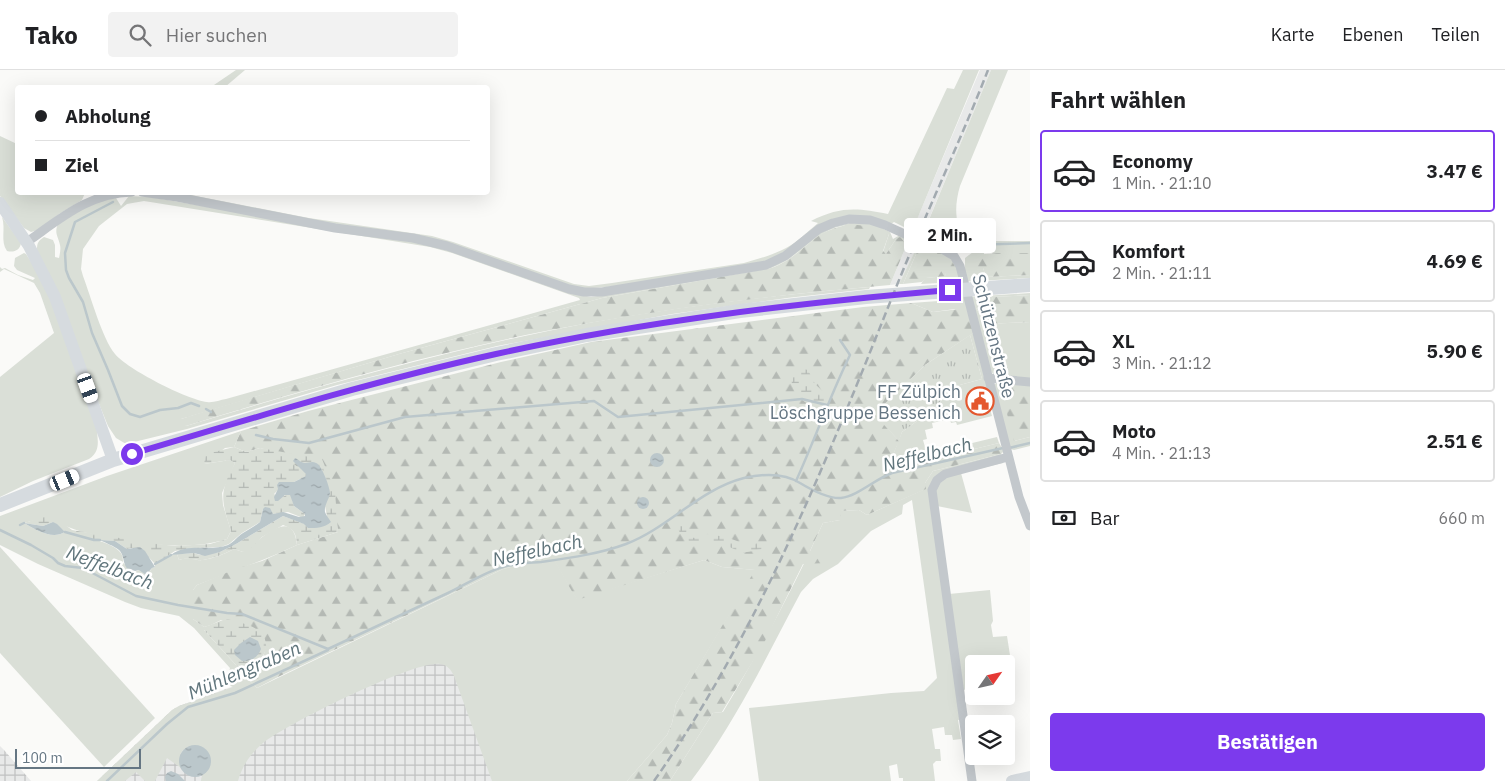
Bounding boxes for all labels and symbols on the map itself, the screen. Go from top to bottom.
callout: 2 Min. [904,218,996,252]
street label: Schützenstraße [967,272,1021,401]
route end [939,279,961,301]
car [75,371,100,405]
place label: FF Zülpich Löschgruppe Bessenich [770,380,961,424]
public building icon: FF Zülpich Löschgruppe Bessenich [965,386,995,416]
water label: Neffelbach [880,431,974,477]
route start [121,443,143,465]
car [48,467,81,493]
water label: Neffelbach [490,529,584,571]
water label: Neffelbach [63,539,157,595]
water label: Mühlengraben [184,635,304,705]
north arrow [965,655,1015,705]
scale bar [15,746,141,769]

